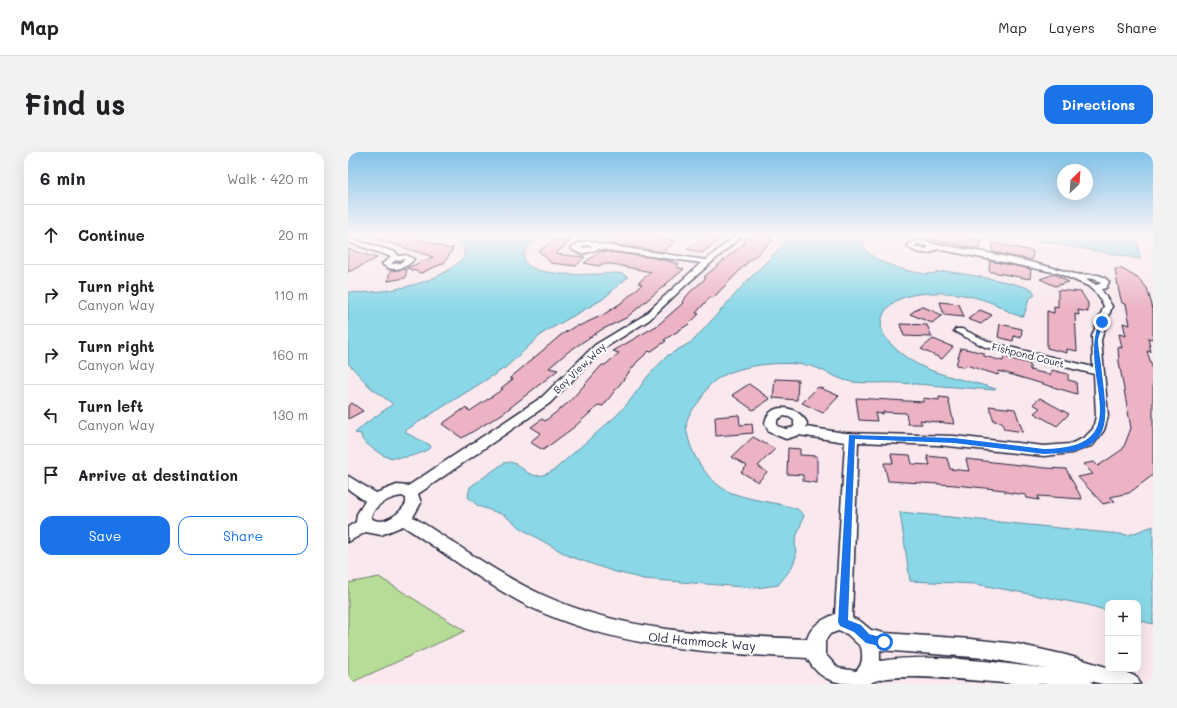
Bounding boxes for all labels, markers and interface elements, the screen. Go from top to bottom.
text: Map [20,15,59,40]
text: Map [998,18,1027,37]
text: Layers [1049,18,1095,37]
text: Share [1117,18,1157,37]
button: Directions [1044,85,1153,124]
text: Find us [24,86,125,122]
north arrow [1057,164,1093,200]
text: 6 min [40,167,85,189]
text: Walk · 420 m [227,170,308,187]
icon: ahead [40,224,62,246]
text: Continue [78,225,145,245]
text: 20 m [278,226,308,243]
text: Turn right [78,276,155,296]
icon: right [40,284,62,306]
text: 110 m [274,286,308,303]
text: Canyon Way [78,296,155,313]
route end [1093,313,1111,331]
text: Turn right [78,336,155,356]
street label: Bay View Way [550,339,608,397]
street label: Fishpond Court [990,339,1066,371]
icon: right [40,344,62,366]
text: 160 m [272,346,308,363]
text: Canyon Way [78,356,155,373]
text: Turn left [78,396,143,416]
icon: left [40,404,62,426]
text: 130 m [272,406,308,423]
text: Canyon Way [78,416,155,433]
icon: arrive [40,464,62,486]
text: Arrive at destination [78,465,238,485]
button: Save [40,516,170,555]
button: Share [178,516,308,555]
map controls [1105,600,1141,672]
button: + [1105,600,1141,636]
street label: Old Hammock Way [648,628,756,654]
route start [875,633,893,651]
button: − [1105,636,1141,672]

